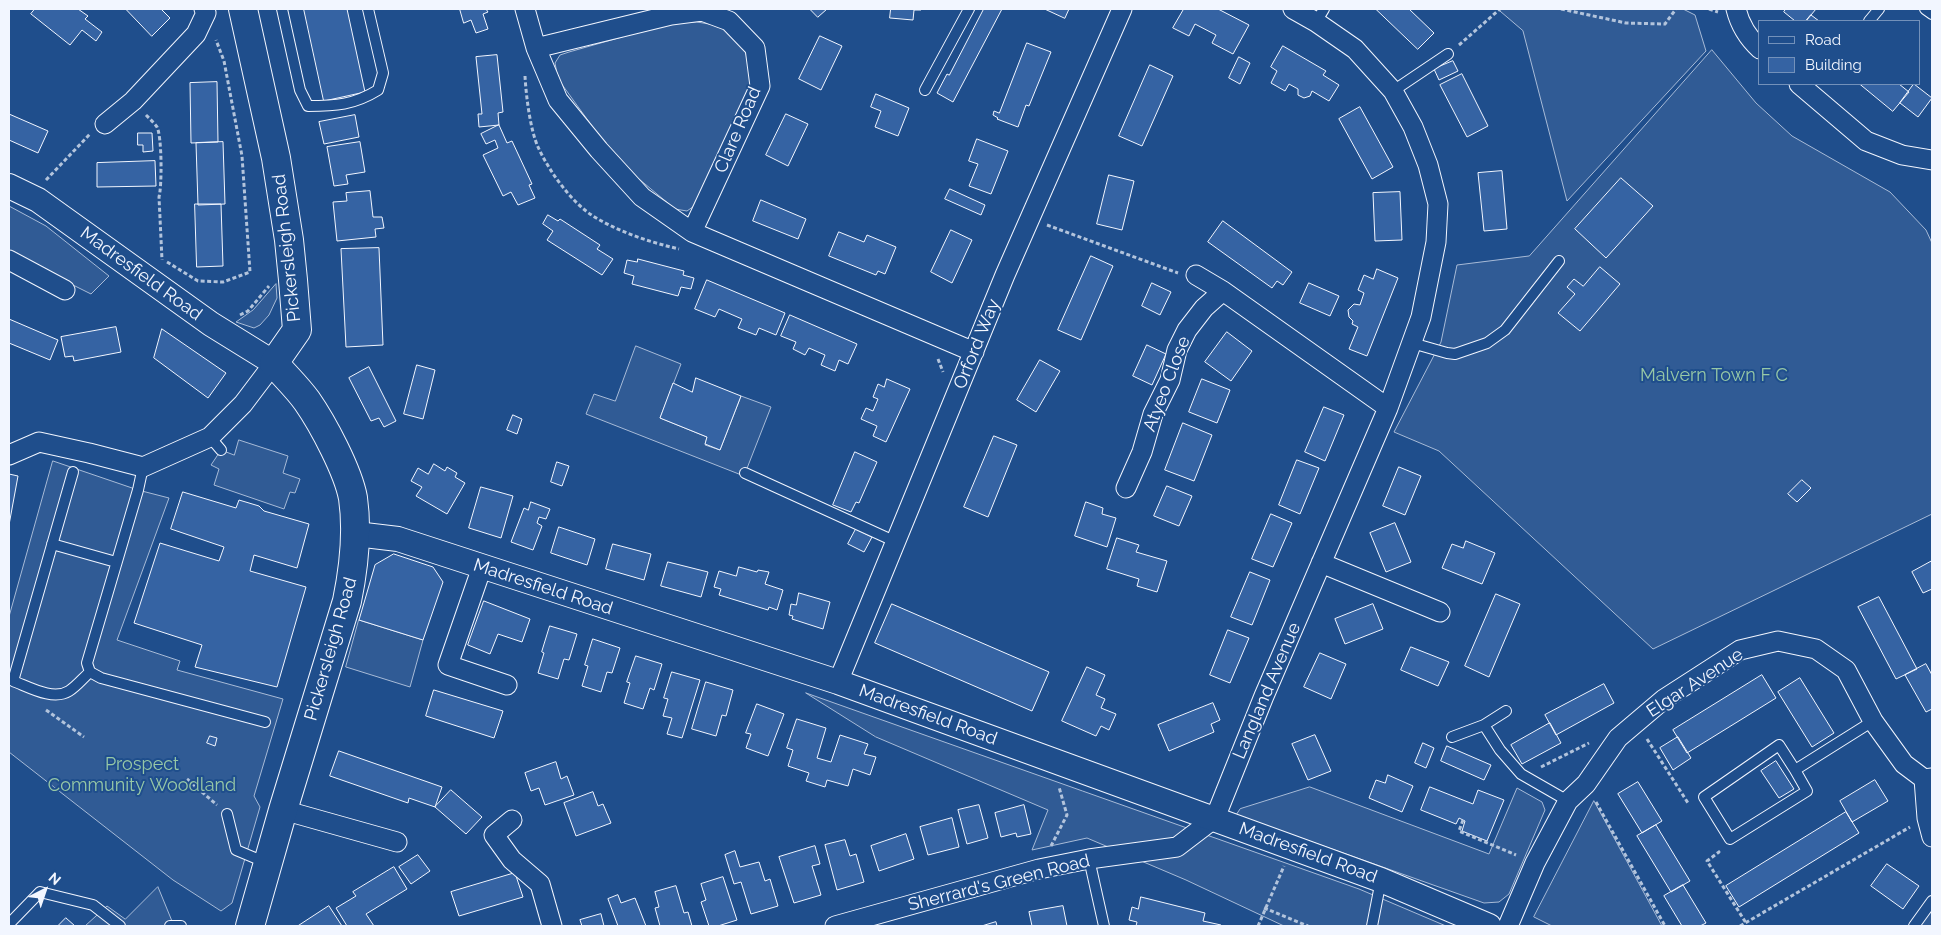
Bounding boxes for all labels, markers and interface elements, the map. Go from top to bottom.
legend [1758,20,1921,85]
text: Road [1805,31,1841,49]
text: Building [1805,56,1862,74]
street label: Clare Road [710,84,766,176]
street label: Pickersleigh Road [269,173,305,323]
street label: Madresfield Road [76,223,206,325]
street label: Orford Way [949,296,1005,392]
street label: Atyeo Close [1139,333,1195,435]
park label: Malvern Town F C [1640,365,1788,387]
street label: Madresfield Road [470,554,616,620]
street label: Pickersleigh Road [300,575,362,723]
street label: Langland Avenue [1229,620,1305,762]
street label: Elgar Avenue [1643,644,1747,722]
street label: Madresfield Road [856,680,1000,750]
park label: Prospect Community Woodland [48,754,236,796]
street label: Madresfield Road [1236,818,1380,888]
street label: Sherrard's Green Road [906,850,1092,916]
north arrow [20,865,70,915]
text: N [46,869,64,888]

